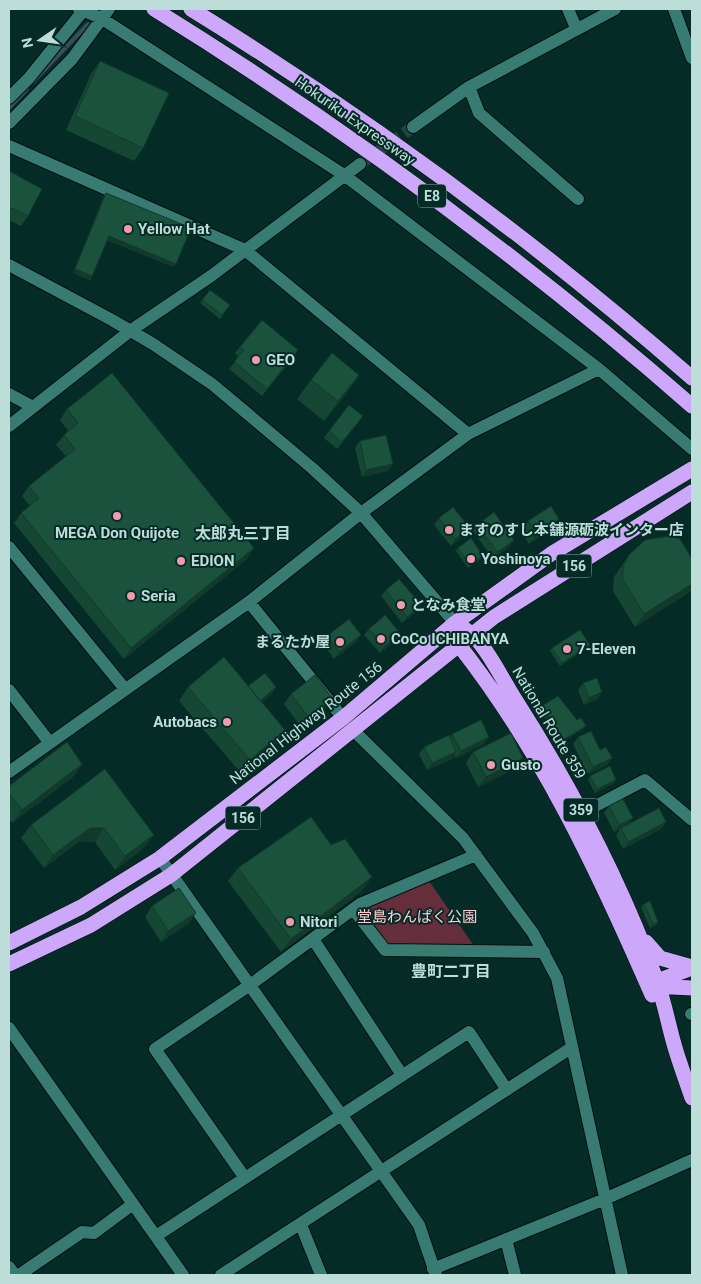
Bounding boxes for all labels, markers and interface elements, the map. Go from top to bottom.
north arrow [15,15,65,65]
text: N [18,36,36,50]
street label: Hokuriku Expressway [291,73,419,169]
road number: E8 [418,185,446,208]
place label: Yellow Hat [138,220,210,238]
marker: Yellow Hat [122,223,134,235]
place label: GEO [266,351,295,369]
marker: GEO [250,354,262,366]
marker: MEGA Don Quijote [111,510,123,522]
place label: ますのすし本舗源砺波インター店 [459,521,684,539]
place label: MEGA Don Quijote [55,524,179,542]
district label: 太郎丸三丁目 [195,524,291,543]
marker: ますのすし本舗源砺波インター店 [443,524,455,536]
place label: Yoshinoya [481,550,551,568]
place label: EDION [191,552,235,570]
marker: Yoshinoya [465,553,477,565]
road number: 156 [556,554,592,578]
marker: EDION [175,555,187,567]
place label: Seria [141,587,176,605]
marker: Seria [125,590,137,602]
place label: となみ食堂 [411,596,486,614]
marker: となみ食堂 [395,599,407,611]
place label: CoCo ICHIBANYA [391,630,510,648]
place label: まるたか屋 [255,633,330,651]
marker: CoCo ICHIBANYA [375,633,387,645]
marker: まるたか屋 [334,636,346,648]
place label: 7-Eleven [577,640,636,658]
marker: 7-Eleven [561,643,573,655]
street label: National Highway Route 156 [226,658,386,788]
street label: National Route 359 [508,664,590,782]
place label: Autobacs [153,713,217,731]
marker: Autobacs [221,716,233,728]
place label: Gusto [501,756,541,774]
marker: Gusto [485,759,497,771]
road number: 359 [564,798,598,822]
road number: 156 [226,806,260,830]
park label: 堂島わんぱく公園 [357,908,477,926]
place label: Nitori [300,913,337,931]
marker: Nitori [284,916,296,928]
district label: 豊町二丁目 [411,962,491,981]

